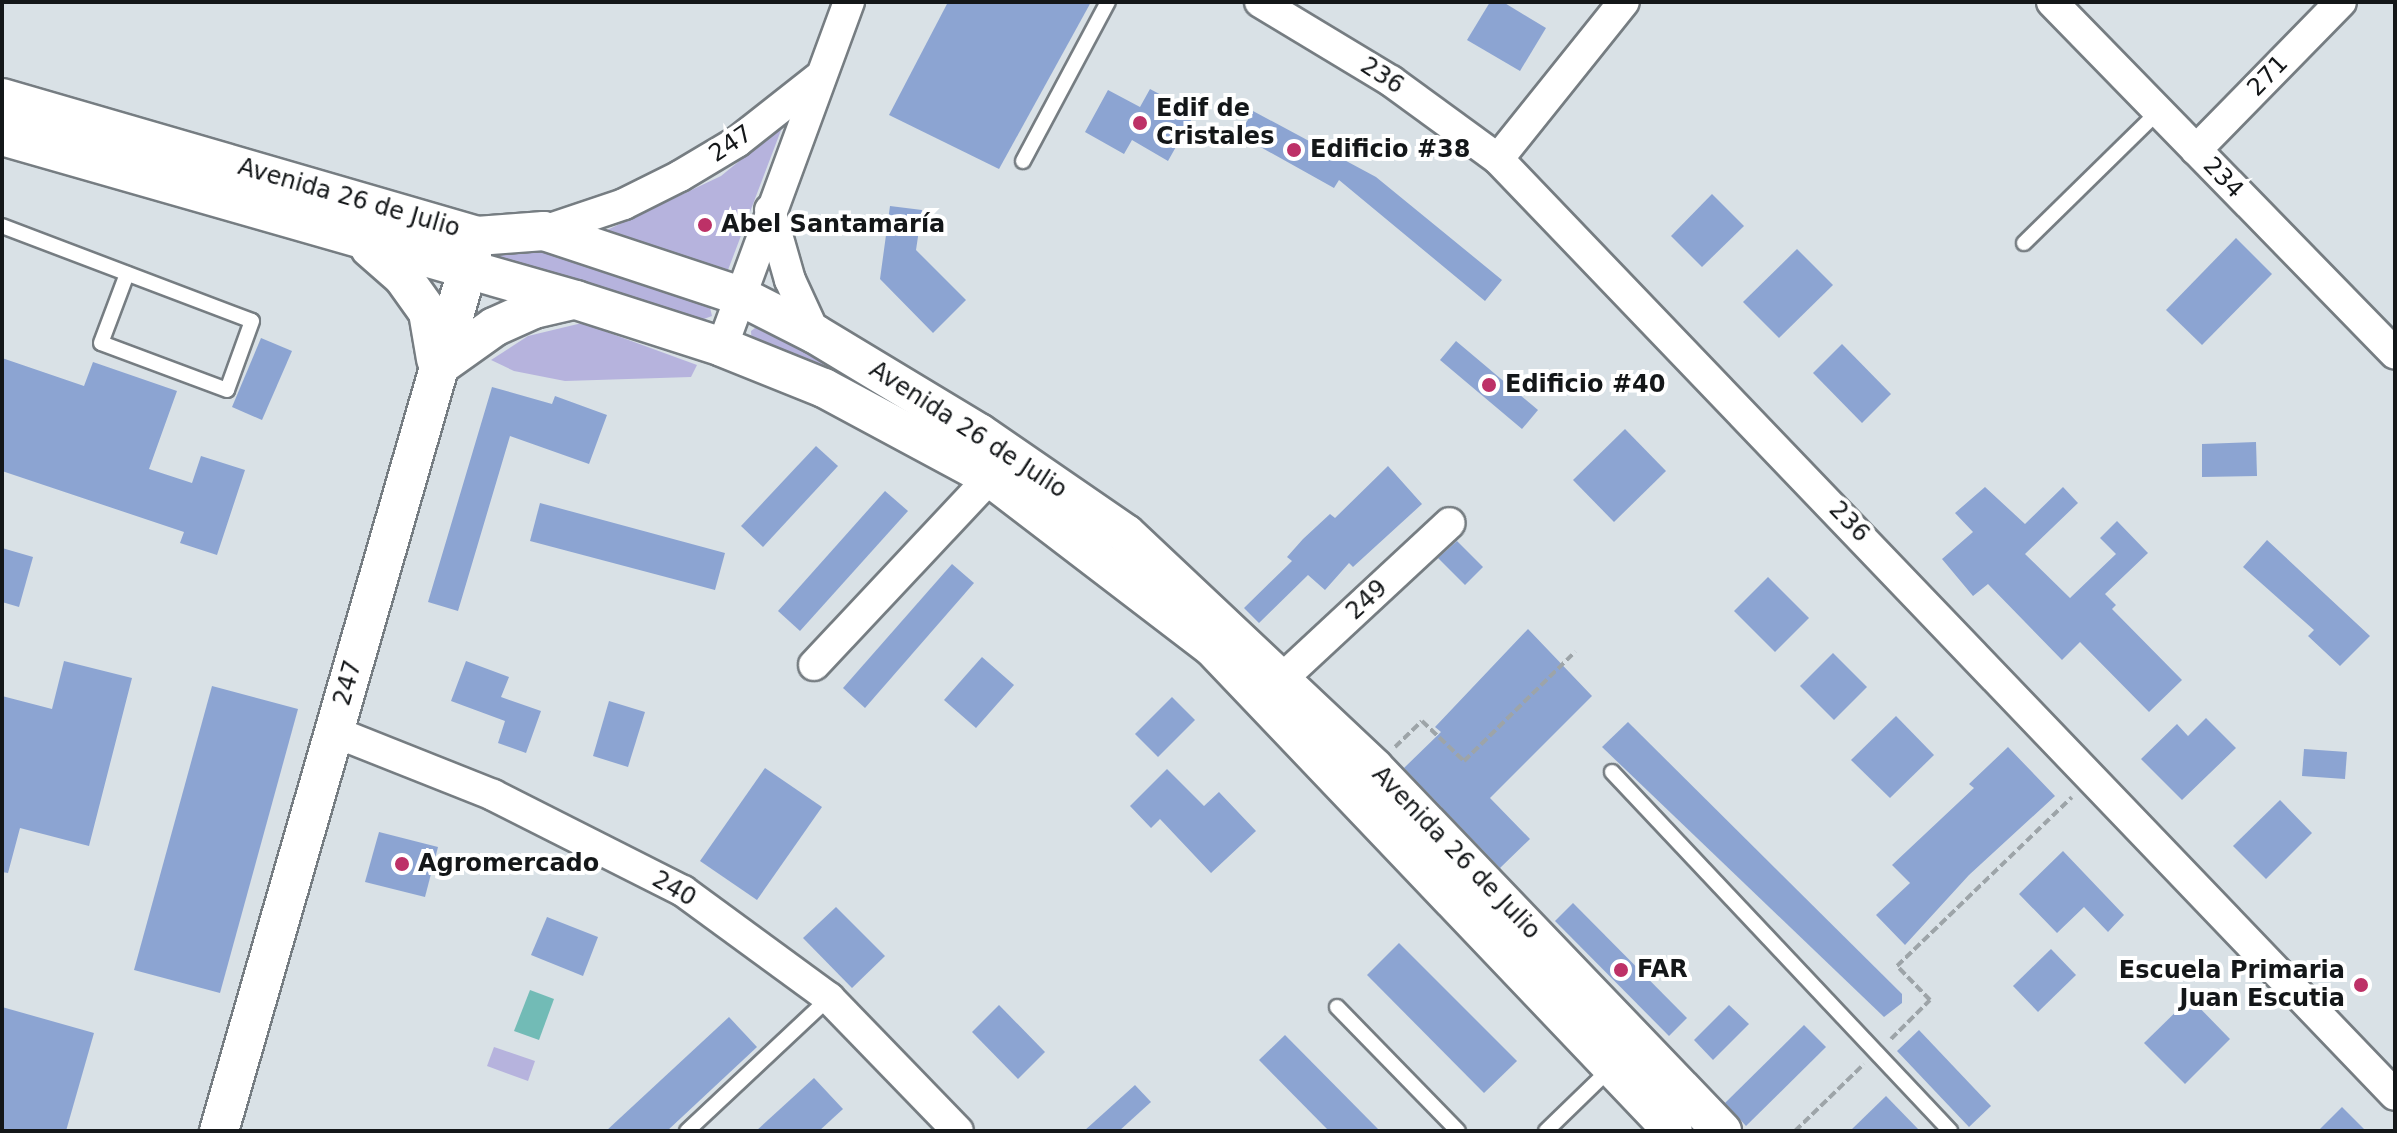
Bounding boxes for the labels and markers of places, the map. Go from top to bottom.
place label: Edif de Cristales [1156,95,1274,151]
marker: Edif de Cristales [1131,114,1149,132]
place label: Edificio #38 [1310,136,1470,164]
marker: Edificio #38 [1285,141,1303,159]
place label: Abel Santamaría [721,211,945,239]
marker: Abel Santamaría [696,216,714,234]
place label: Edificio #40 [1505,371,1665,399]
marker: Edificio #40 [1480,376,1498,394]
place label: Agromercado [418,850,599,878]
marker: Agromercado [393,855,411,873]
place label: FAR [1637,956,1688,984]
place label: Escuela Primaria Juan Escutia [2119,957,2345,1013]
marker: FAR [1612,961,1630,979]
marker: Escuela Primaria Juan Escutia [2352,976,2370,994]

